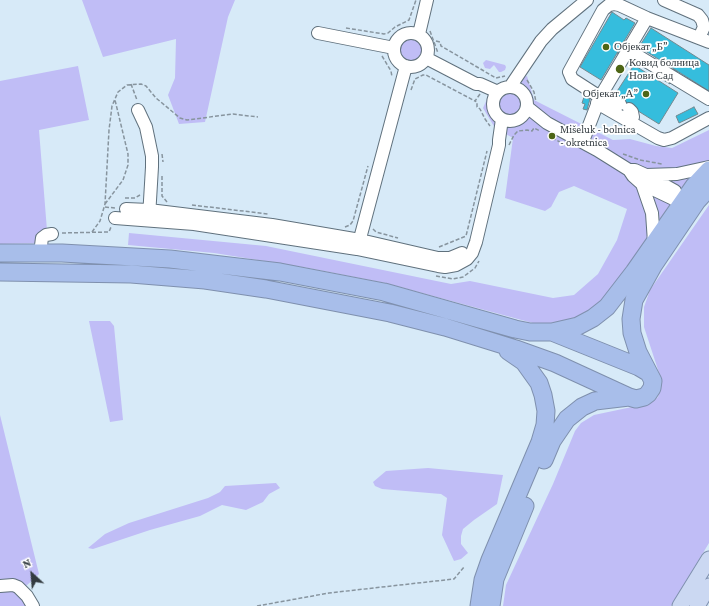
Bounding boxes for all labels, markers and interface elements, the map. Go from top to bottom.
place label: Објекат „Б” [614,40,668,54]
marker: Објекат „Б” [601,42,611,52]
place label: Ковид болница Нови Сад [629,56,699,82]
marker: Ковид болница Нови Сад [614,63,626,75]
place label: Објекат „А” [583,87,638,101]
marker: Објекат „А” [641,89,651,99]
place label: Mišeluk - bolnica - okretnica [560,123,636,149]
marker: Mišeluk - bolnica - okretnica [547,131,557,141]
north arrow [12,554,52,594]
text: N [21,556,33,570]

